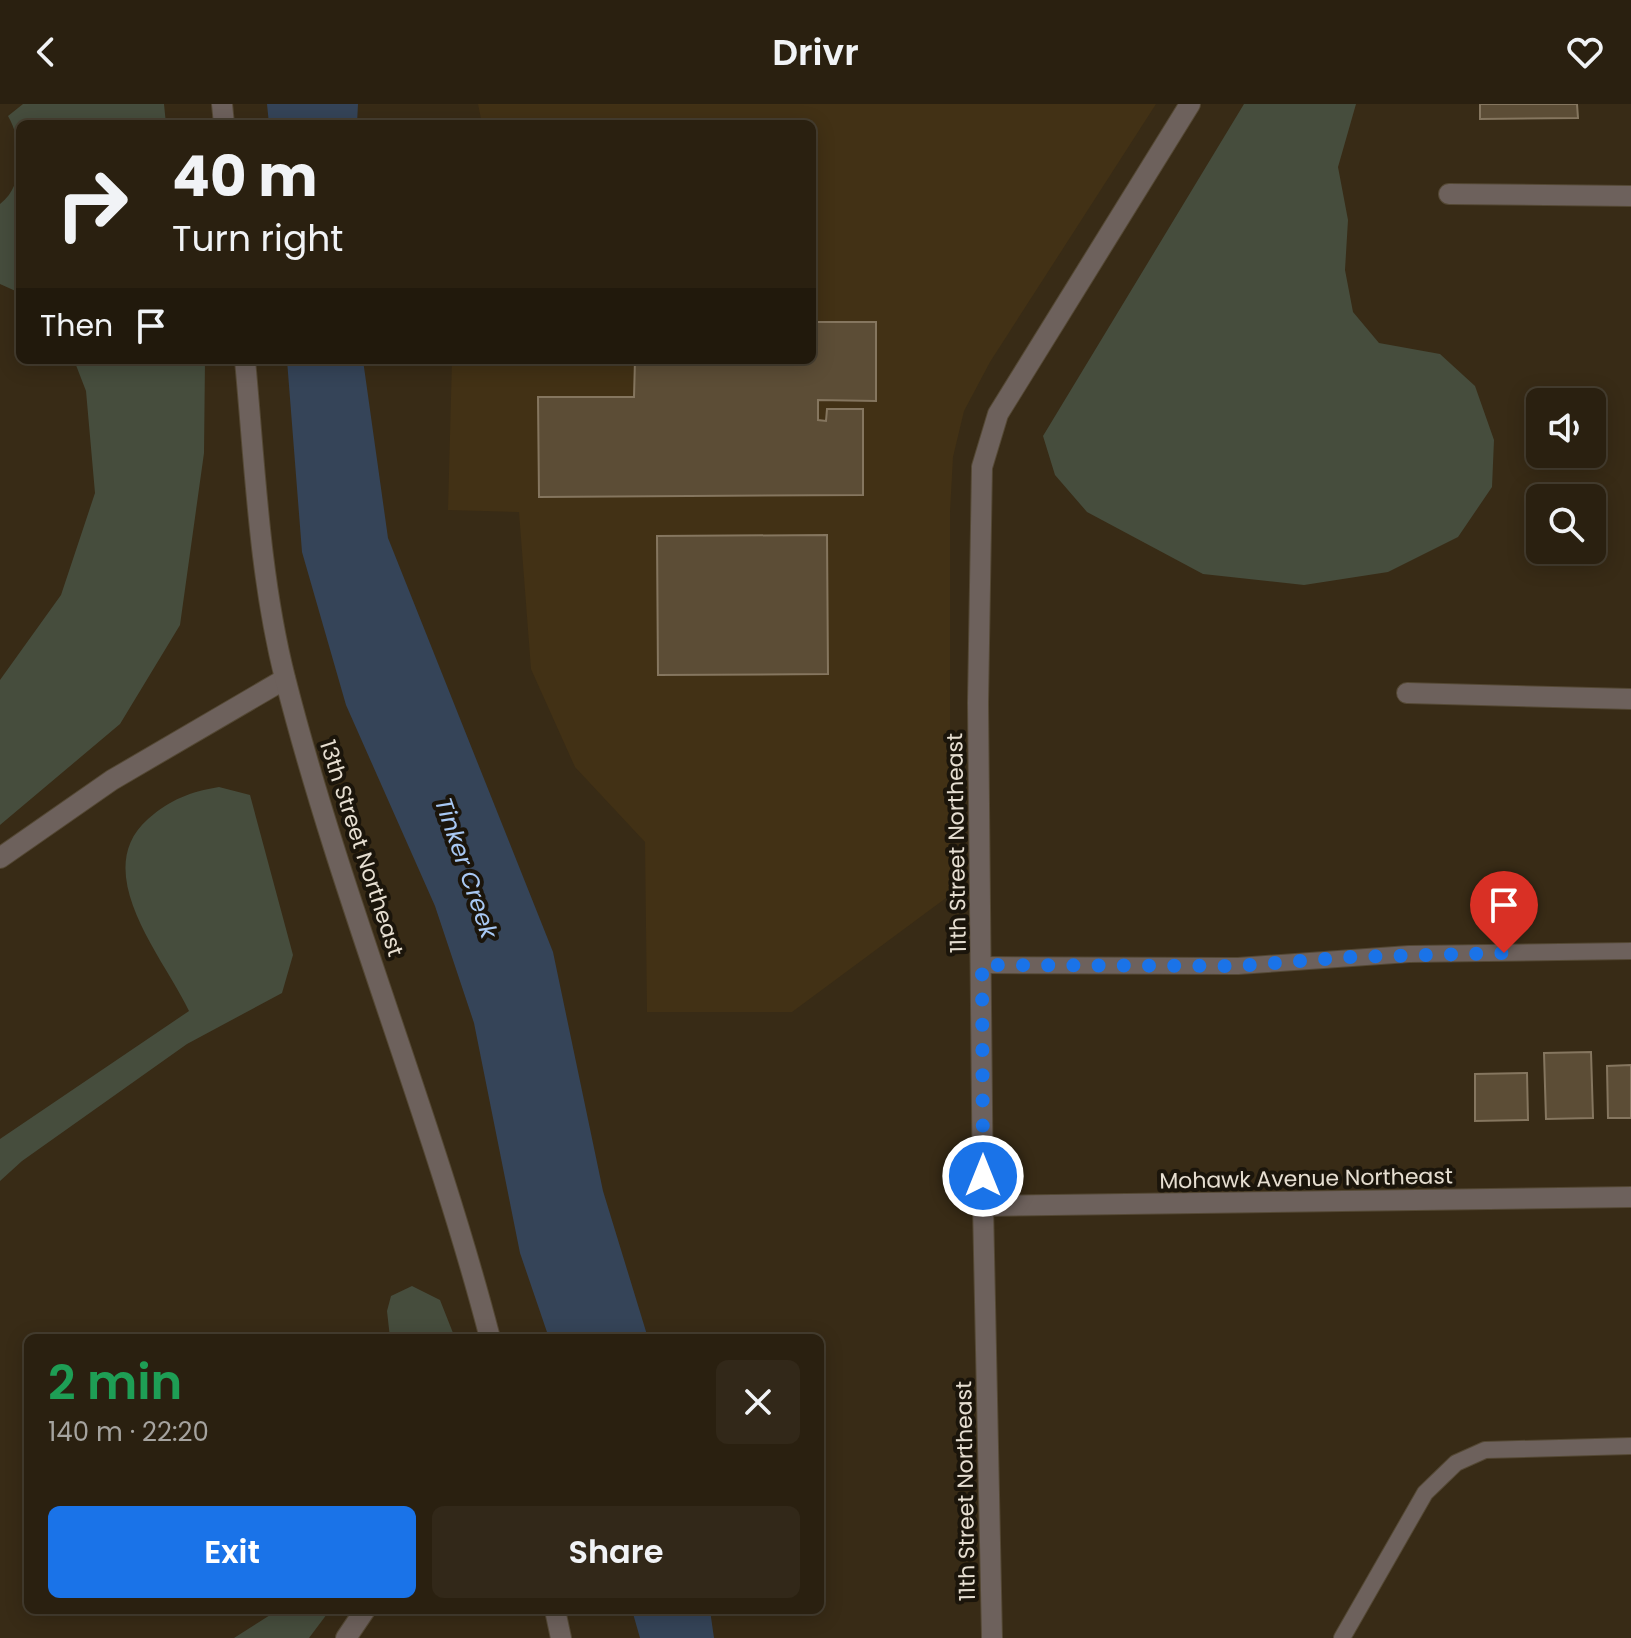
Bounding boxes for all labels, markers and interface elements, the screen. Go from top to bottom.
text: Drivr [772,27,859,78]
icon: back [24,30,68,74]
icon: heart [1563,30,1607,74]
text: 40 m [172,137,318,216]
icon: right [40,152,144,256]
text: Turn right [172,213,343,264]
text: Then [40,304,113,347]
icon: arrive [129,304,173,348]
map controls [1526,388,1606,564]
button: sound [1526,388,1606,468]
button: search [1526,484,1606,564]
street label: 11th Street Northeast [939,733,974,953]
street label: 13th Street Northeast [312,736,411,960]
water label: Tinker Creek [427,793,507,944]
pin [1470,871,1538,953]
icon: arrive [1482,883,1526,927]
position arrow [941,1134,1025,1218]
street label: Mohawk Avenue Northeast [1159,1160,1453,1197]
text: 2 min [48,1349,182,1416]
button: close [716,1360,800,1444]
street label: 11th Street Northeast [948,1381,983,1601]
text: 140 m · 22:20 [48,1414,209,1450]
button: Exit [48,1506,416,1598]
button: Share [432,1506,800,1598]

